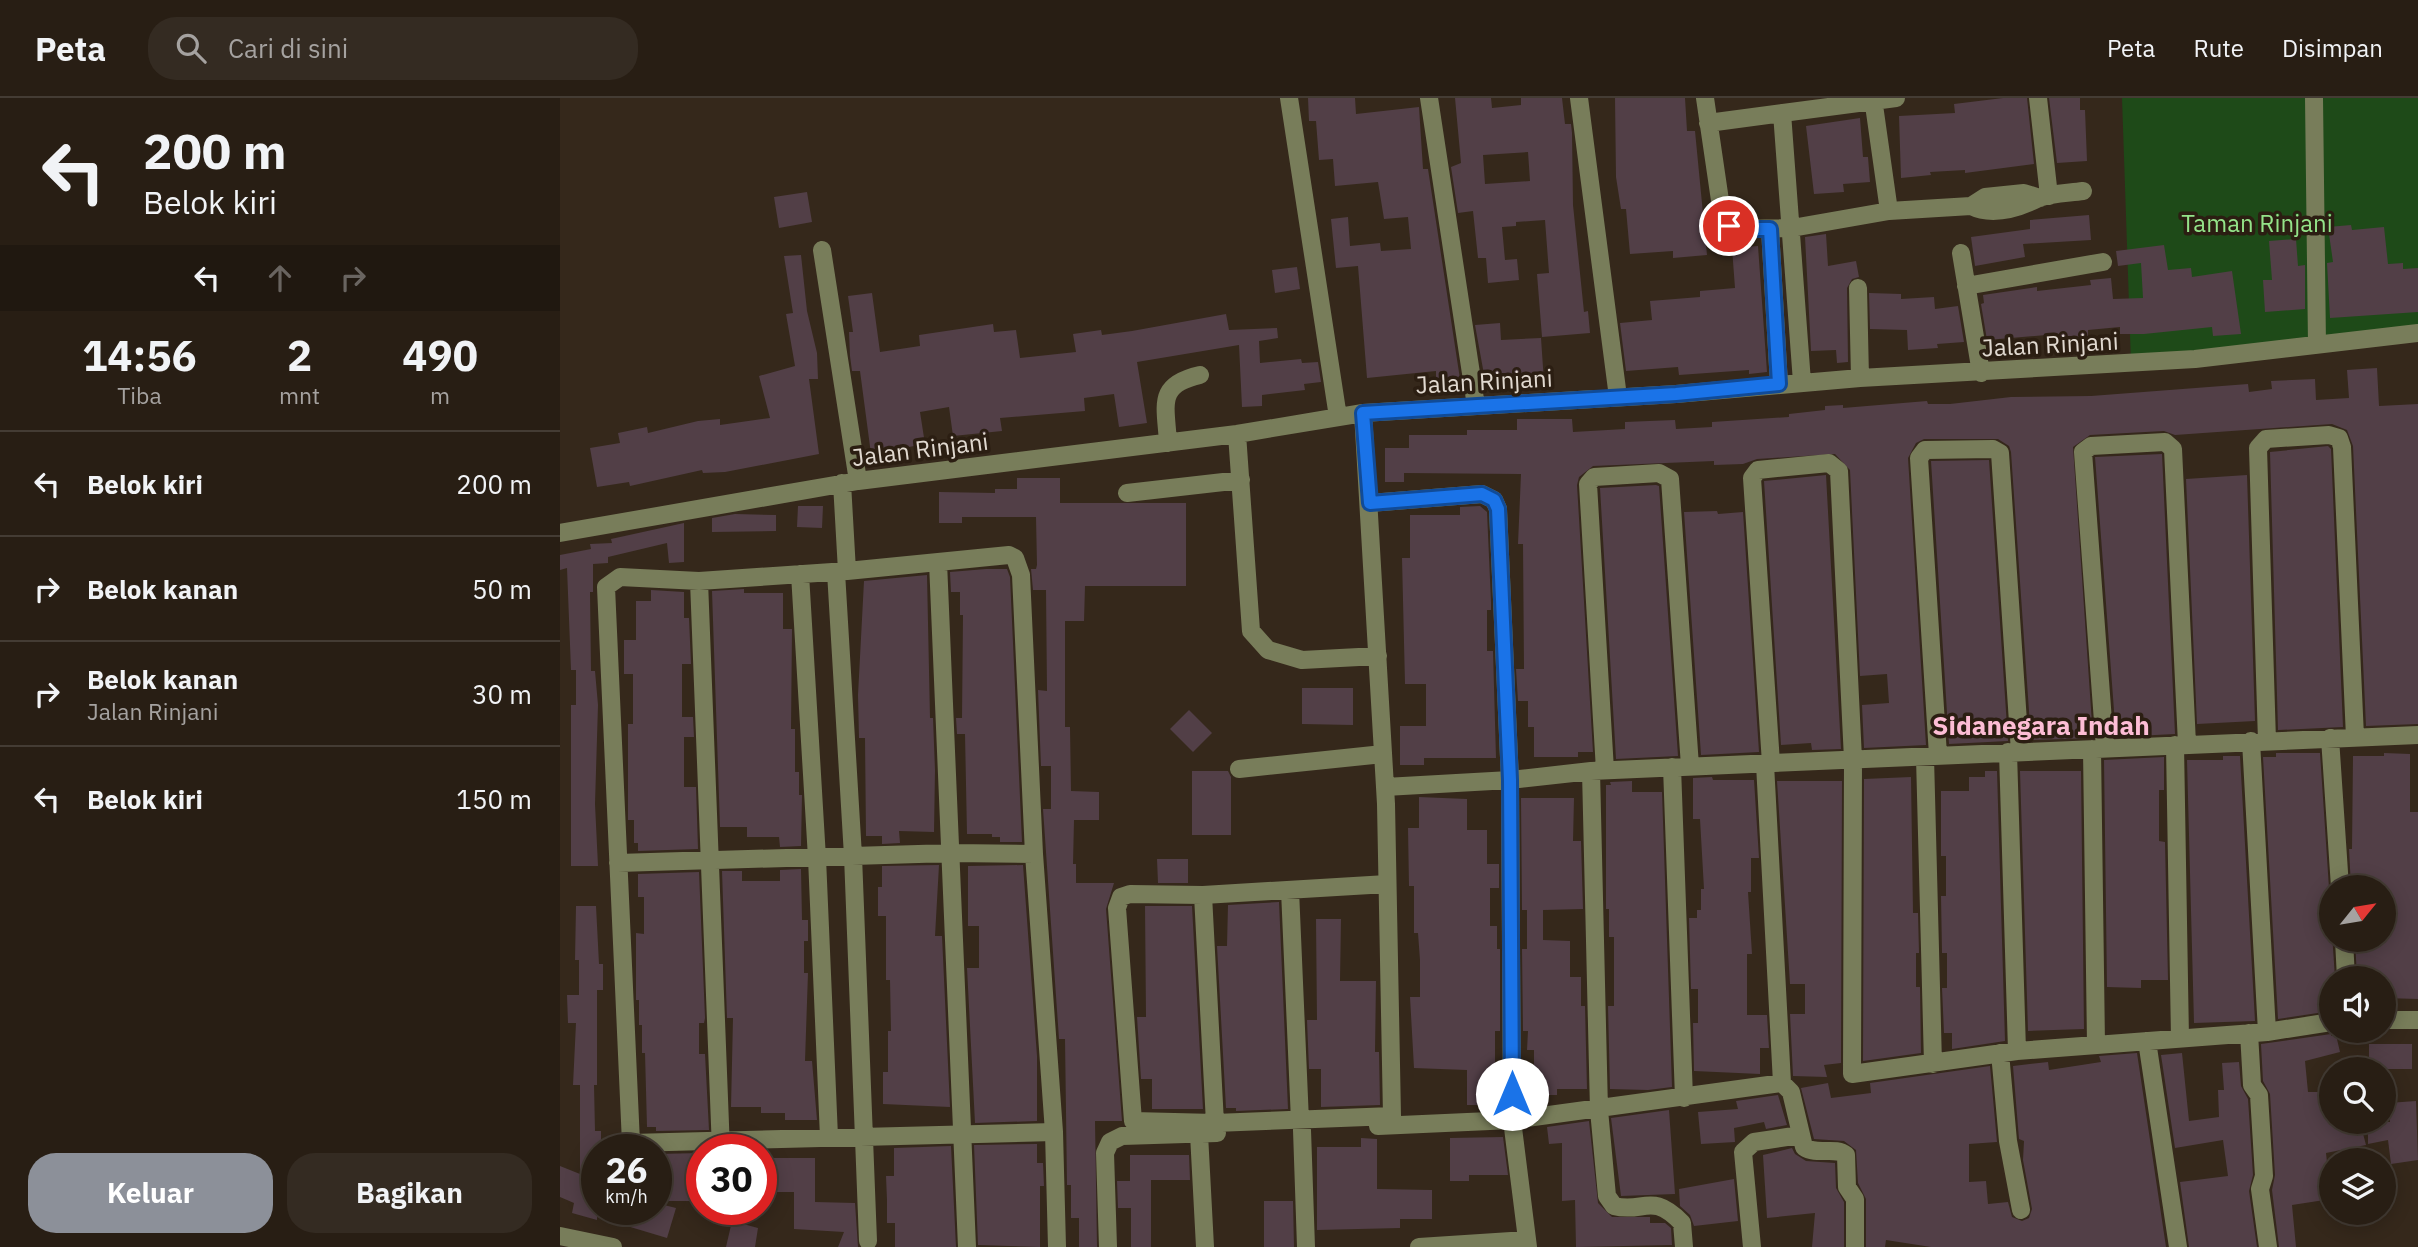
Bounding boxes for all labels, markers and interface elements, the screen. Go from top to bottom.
search box [148,17,638,80]
text: Peta [35,27,106,70]
icon: search [172,29,210,67]
text: Cari di sini [228,31,348,65]
text: Peta [2107,32,2155,64]
text: Rute [2193,32,2244,64]
text: Disimpan [2282,32,2383,64]
text: 200 m [143,119,287,182]
icon: left [28,126,119,217]
text: Belok kiri [143,181,277,223]
pin [1699,196,1759,256]
icon: arrive [1710,207,1748,245]
park label: Taman Rinjani [2181,207,2333,239]
icon: left [188,259,226,297]
icon: ahead [261,259,299,297]
icon: right [334,259,372,297]
street label: Jalan Rinjani [1981,324,2119,364]
text: 14:56 [82,328,197,383]
text: 2 [287,328,312,383]
text: 490 [402,328,478,383]
street label: Jalan Rinjani [1415,361,1553,401]
text: Tiba [117,380,162,410]
text: mnt [279,380,320,410]
text: m [430,380,450,410]
street label: Jalan Rinjani [850,425,990,473]
icon: left [28,465,66,503]
text: Belok kiri [87,467,203,501]
text: 200 m [456,467,532,501]
icon: right [28,570,66,608]
text: Belok kanan [87,572,238,606]
text: 50 m [472,572,532,606]
text: Belok kanan [87,662,238,696]
icon: right [28,675,66,713]
text: 30 m [472,677,532,711]
text: Jalan Rinjani [87,696,218,726]
district label: Sidanegara Indah [1932,708,2150,742]
icon: left [28,780,66,818]
text: Belok kiri [87,782,203,816]
text: 150 m [456,782,532,816]
north arrow [2319,875,2396,952]
map controls [2319,875,2396,1225]
button: sound [2319,966,2396,1043]
position arrow [1475,1057,1549,1131]
button: search [2319,1057,2396,1134]
speed limit sign: 30 [686,1134,777,1225]
text: 26 [605,1147,648,1193]
button: layers [2319,1148,2396,1225]
button: Keluar [28,1153,273,1233]
button: Bagikan [287,1153,532,1233]
text: km/h [605,1185,648,1208]

